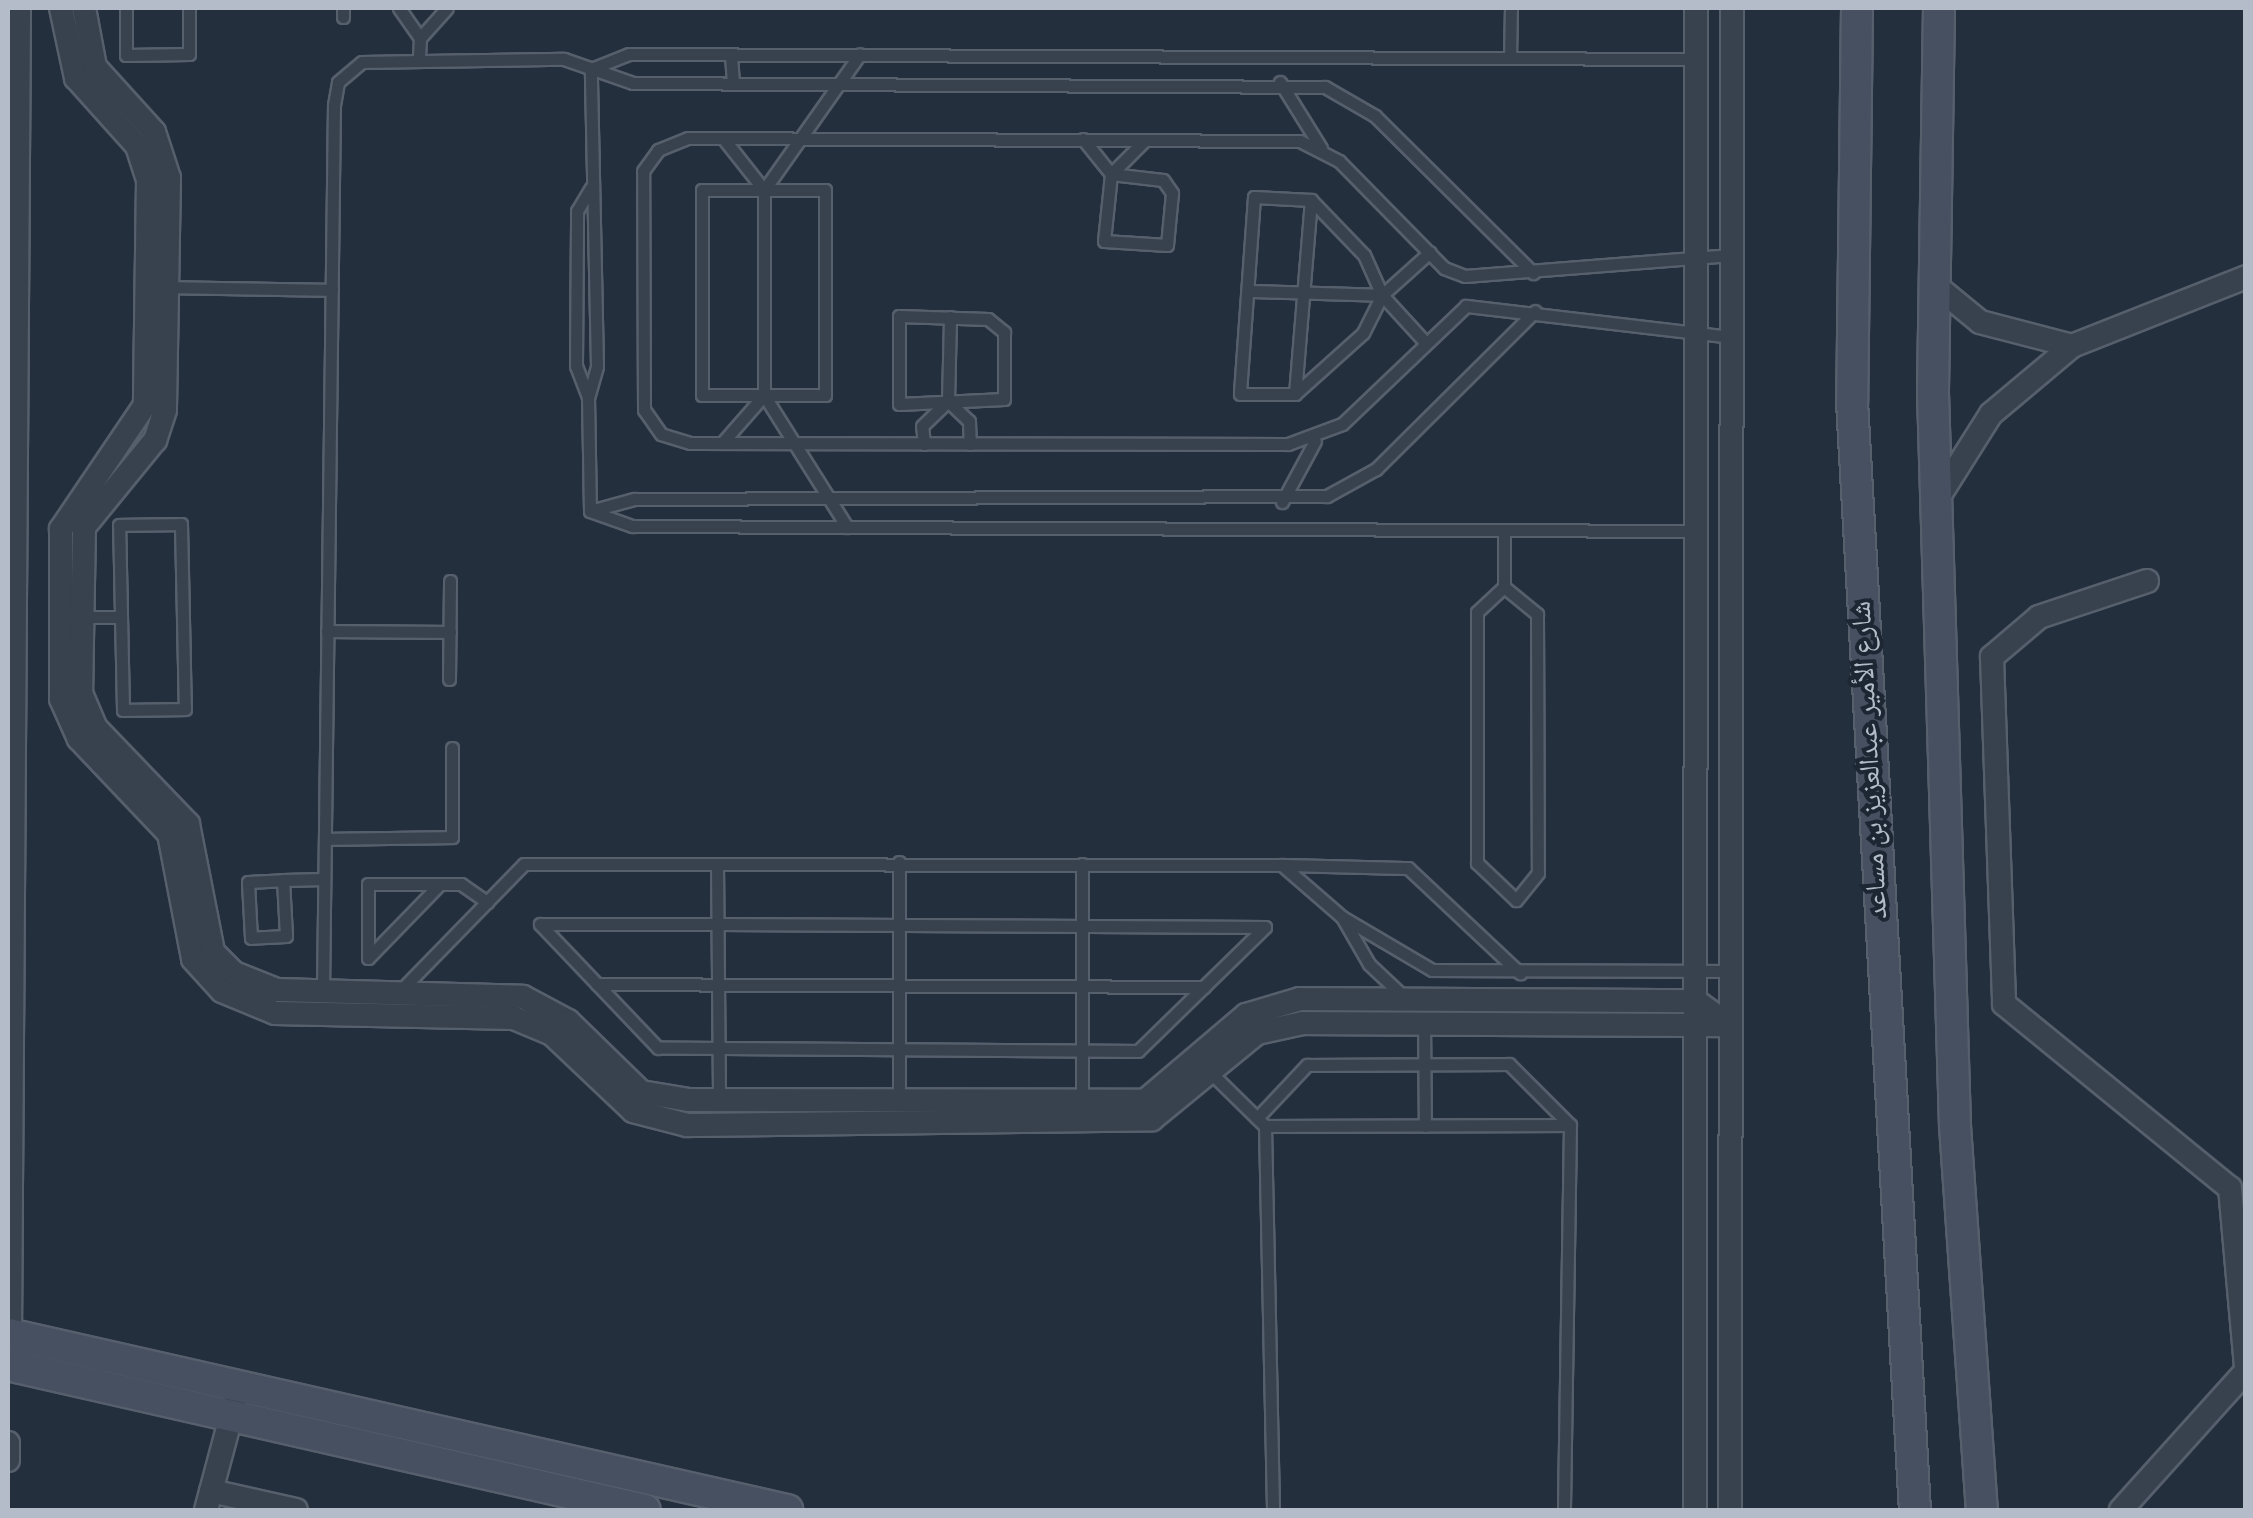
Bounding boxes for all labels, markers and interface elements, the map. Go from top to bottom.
street label: شارع الأمير عبدالعزيز بن مساعد [1844,600,1894,920]

